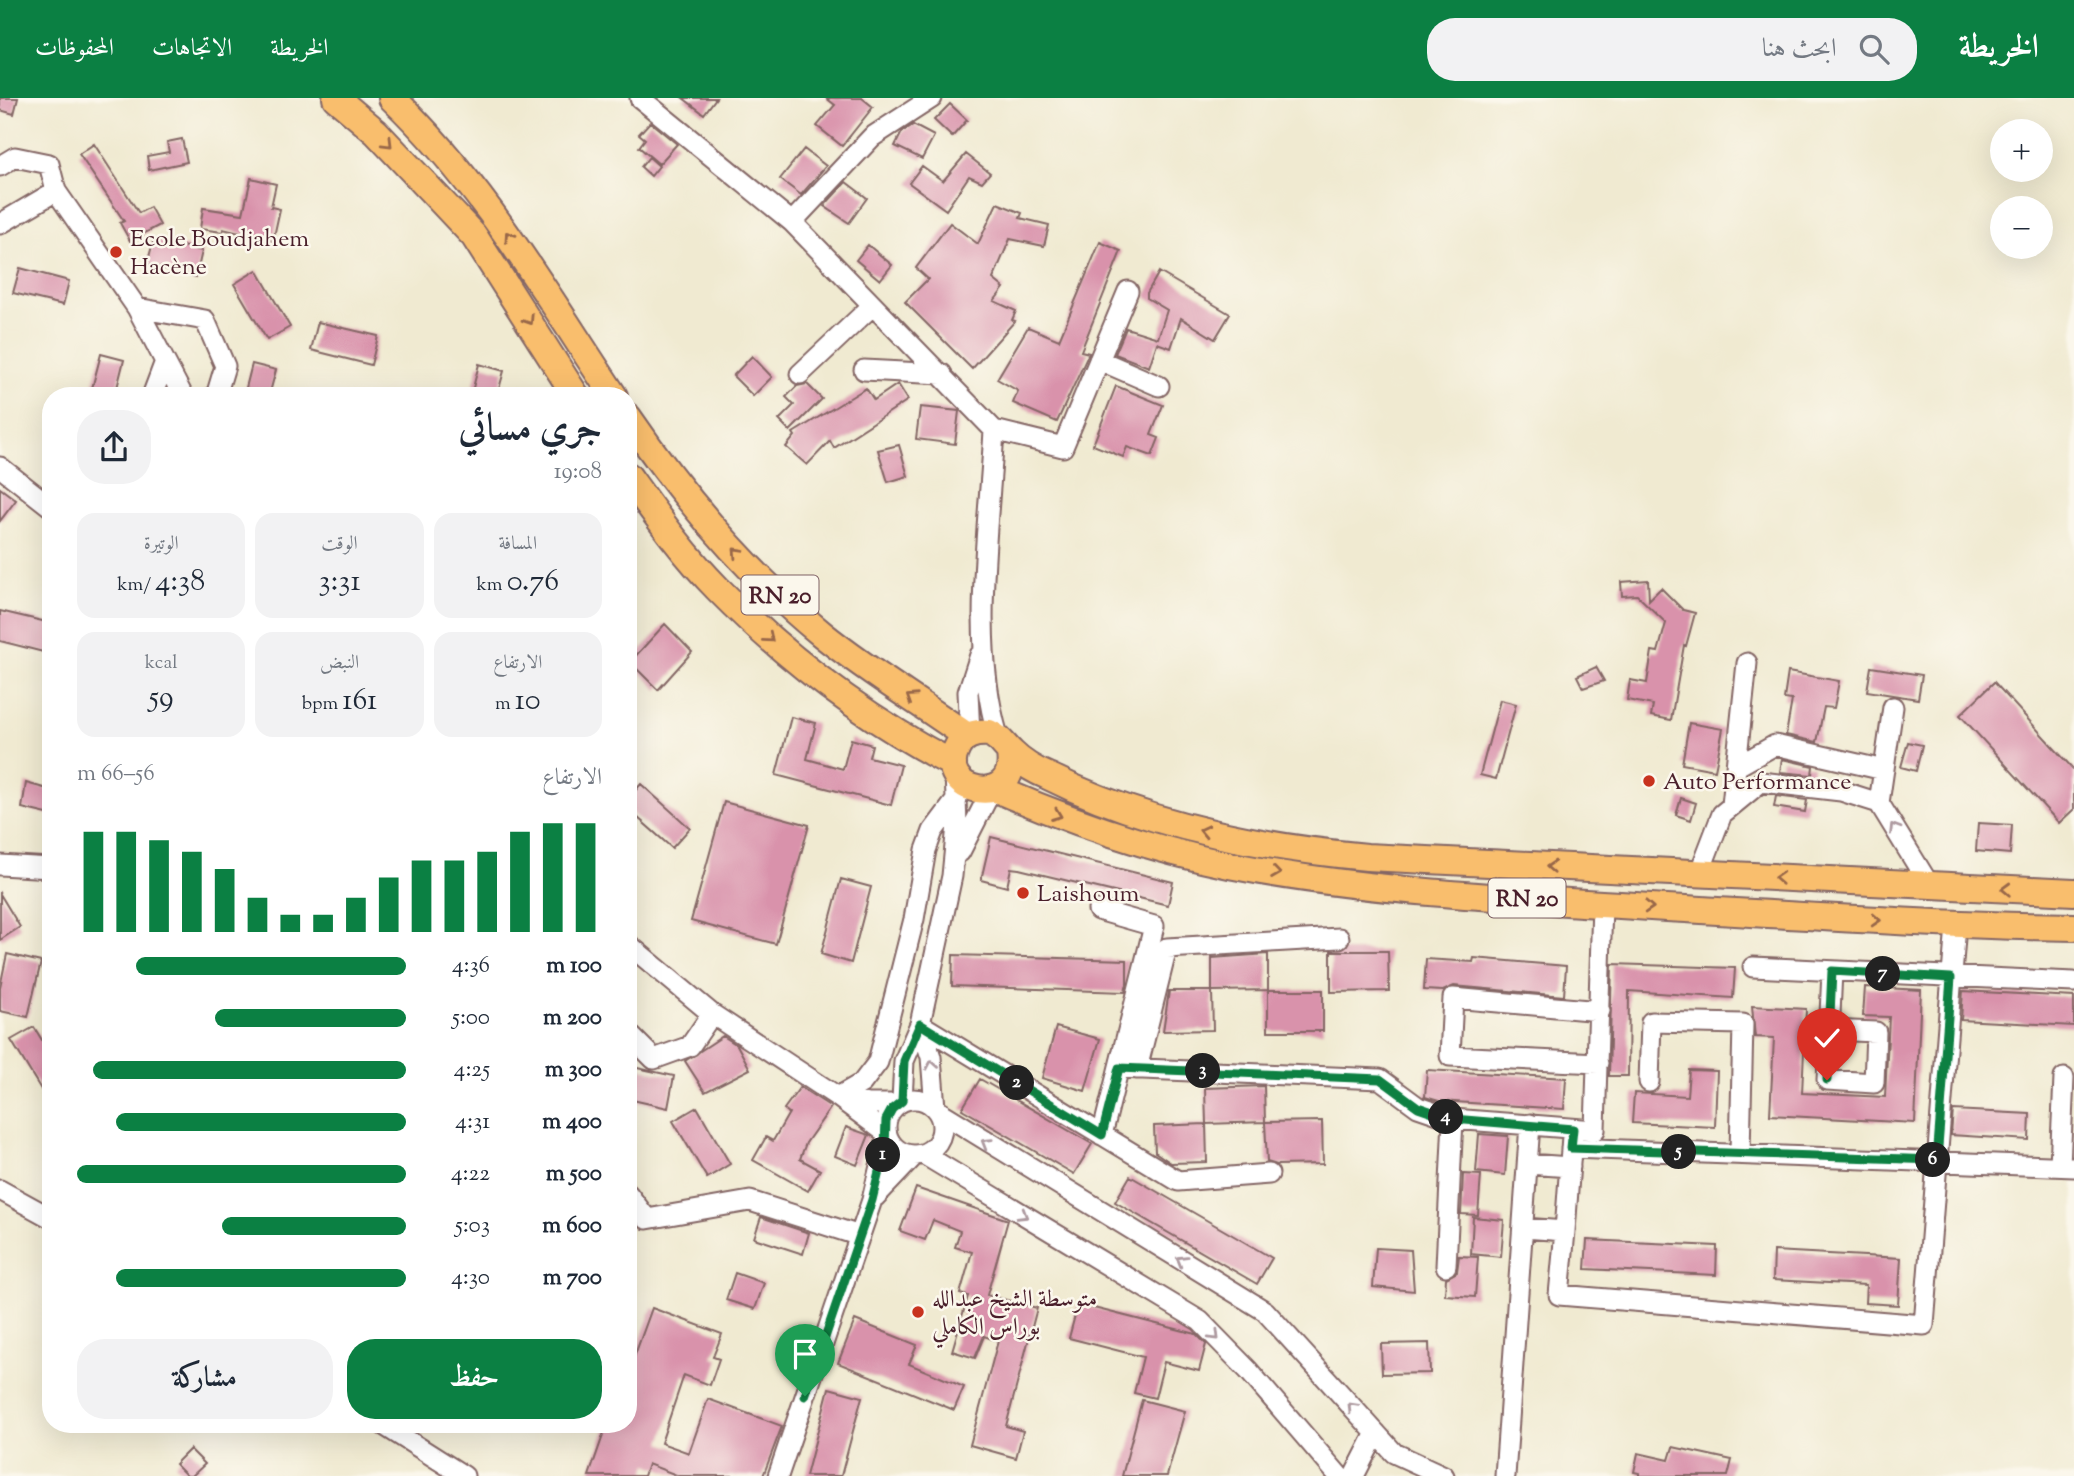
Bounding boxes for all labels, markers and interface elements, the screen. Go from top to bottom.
search box [1427,18,1917,81]
text: الخريطة [1959,25,2039,73]
icon: search [1855,30,1893,68]
text: ابحث هنا [1762,31,1837,68]
text: المحفوظات [35,32,114,66]
text: الاتجاهات [152,32,232,66]
text: الخريطة [270,32,329,66]
map controls [1990,119,2053,259]
button: + [1990,119,2053,182]
one-way arrow [379,135,392,148]
button: − [1990,196,2053,259]
place label: Ecole Boudjahem Hacène [130,223,309,285]
one-way arrow [505,231,517,244]
marker: Ecole Boudjahem Hacène [108,244,124,260]
one-way arrow [521,312,533,325]
text: جري مسائي [459,403,602,457]
button: share [77,410,151,484]
text: 19:08 [554,456,602,489]
text: الوتيرة [144,531,179,558]
text: الوقت [321,531,358,558]
text: المسافة [498,531,537,558]
one-way arrow [733,547,745,560]
text: 4:38 [155,561,205,604]
text: 3:31 [318,561,361,604]
text: 0.76 [507,561,559,604]
text: /km [117,572,155,599]
text: km [476,572,507,599]
road number: RN 20 [742,575,818,614]
one-way arrow [761,630,774,642]
text: kcal [145,650,178,677]
text: النبض [320,650,359,677]
text: الارتفاع [493,650,542,677]
text: 59 [149,677,174,720]
text: 161 [342,680,377,723]
text: 10 [515,680,541,723]
text: bpm [302,691,342,718]
text: m [495,691,515,718]
one-way arrow [905,693,918,706]
text: 56–66 m [77,758,155,791]
text: الارتفاع [542,762,602,795]
place label: Auto Performance [1663,766,1851,800]
marker: Auto Performance [1641,773,1657,789]
one-way arrow [1050,807,1062,821]
one-way arrow [1890,822,1903,835]
one-way arrow [1198,825,1210,839]
one-way arrow [1546,859,1557,874]
one-way arrow [1270,866,1282,881]
one-way arrow [1773,871,1784,886]
place label: Laishoum [1037,878,1140,912]
road number: RN 20 [1488,878,1566,918]
one-way arrow [2000,882,2011,897]
marker: Laishoum [1015,885,1031,901]
one-way arrow [1644,899,1655,914]
one-way arrow [1871,913,1882,928]
text: 4:36 [452,950,490,983]
text: 100 m [546,950,602,983]
pin: 7 [1866,956,1900,992]
text: 7 [1878,960,1887,987]
text: 5:00 [452,1002,490,1035]
text: 200 m [543,1002,602,1035]
pin [1797,1008,1857,1080]
icon: check [1808,1019,1846,1057]
text: 4:25 [454,1054,490,1087]
text: 300 m [545,1054,602,1087]
pin: 3 [1186,1054,1220,1088]
text: 3 [1199,1057,1206,1084]
one-way arrow [925,1059,940,1071]
pin: 2 [1000,1066,1034,1100]
text: 2 [1012,1069,1021,1096]
pin: 4 [1428,1100,1464,1134]
text: 4 [1441,1103,1450,1130]
text: 4:31 [455,1106,490,1139]
text: 400 m [542,1106,602,1139]
pin: 5 [1662,1134,1696,1170]
pin: 1 [866,1138,900,1172]
one-way arrow [981,1138,994,1151]
text: 5 [1675,1138,1682,1165]
text: 1 [879,1141,886,1168]
pin: 6 [1916,1142,1951,1178]
text: 6 [1928,1146,1937,1173]
text: 4:22 [451,1158,490,1191]
text: 500 m [546,1158,602,1191]
one-way arrow [1016,1206,1029,1219]
text: 5:03 [455,1210,490,1243]
text: 600 m [542,1210,602,1243]
one-way arrow [1176,1256,1189,1269]
text: 4:30 [451,1262,490,1295]
text: 700 m [543,1262,602,1295]
place label: متوسطة الشيخ عبدالله بوراس الكاملي [932,1283,1097,1349]
marker: متوسطة الشيخ عبدالله بوراس الكاملي [910,1304,926,1320]
pin [775,1324,835,1396]
one-way arrow [1207,1328,1220,1341]
icon: arrive [786,1335,824,1373]
button: مشاركة [77,1339,333,1419]
button: حفظ [347,1339,602,1419]
one-way arrow [1347,1402,1360,1415]

